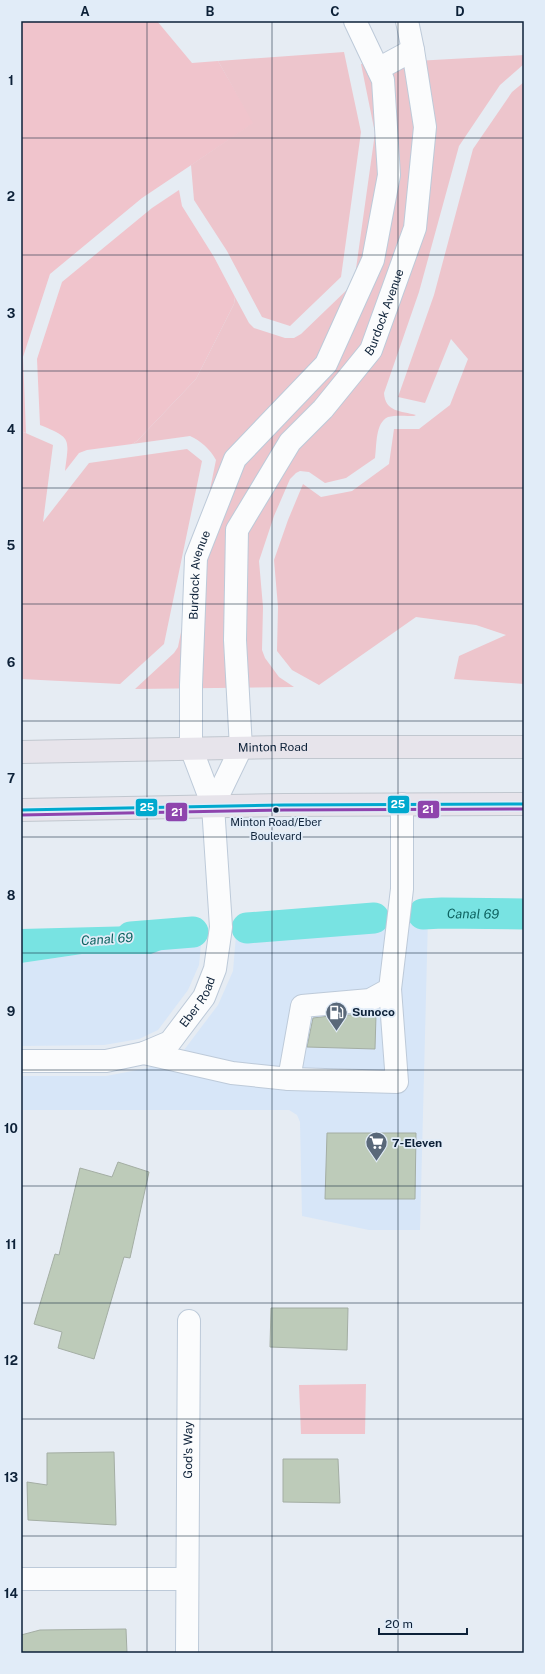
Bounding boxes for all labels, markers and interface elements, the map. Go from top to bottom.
text: A [80,4,90,19]
text: B [206,4,215,19]
text: C [330,4,340,19]
text: D [455,4,465,19]
text: 1 [8,73,14,88]
text: 2 [7,189,15,204]
street label: Burdock Avenue [362,267,407,359]
text: 3 [7,306,16,321]
text: 4 [7,422,16,437]
street label: Burdock Avenue [187,528,213,620]
text: 5 [7,538,16,553]
text: 6 [7,655,16,670]
street label: Minton Road [238,740,308,755]
text: 7 [7,771,15,786]
line badge: 25 [387,795,410,814]
line badge: 25 [135,798,158,817]
text: 25 [391,798,405,810]
line badge: 21 [417,800,440,819]
text: 25 [140,801,154,813]
line badge: 21 [165,802,188,822]
text: 21 [422,803,434,815]
marker: Minton Road/Eber Boulevard [271,805,281,815]
text: 21 [171,806,183,818]
place label: Minton Road/Eber Boulevard [230,816,322,842]
text: 8 [7,888,16,903]
water label: Canal 69 [447,906,499,921]
water label: Canal 69 [80,930,134,948]
street label: Eber Road [177,975,218,1030]
fuel station icon: Sunoco [324,999,350,1032]
text: 9 [7,1004,15,1019]
place label: Sunoco [352,1005,395,1019]
text: 10 [4,1121,18,1136]
supermarket icon: 7-Eleven [364,1130,390,1163]
place label: 7-Eleven [392,1136,442,1150]
text: 11 [5,1237,17,1252]
text: 12 [4,1353,18,1368]
street label: God's Way [181,1421,195,1479]
text: 13 [4,1470,18,1485]
text: 14 [4,1586,19,1601]
scale bar [379,1610,467,1636]
text: 20 m [385,1617,413,1631]

